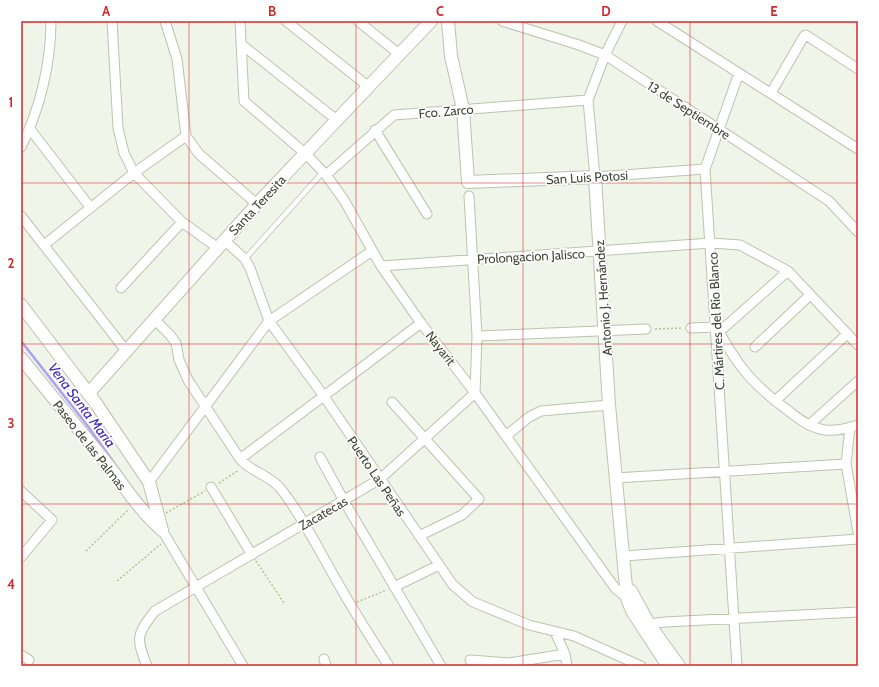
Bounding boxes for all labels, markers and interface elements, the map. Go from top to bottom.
text: A [102,3,111,19]
text: B [268,3,276,19]
text: C [436,3,444,19]
text: D [601,3,611,19]
text: E [770,3,778,19]
street label: 13 de Septiembre [645,77,734,143]
text: 1 [9,94,13,110]
street label: Fco. Zarco [418,101,474,121]
street label: San Luis Potosi [546,167,628,187]
street label: Santa Teresita [225,171,289,238]
street label: Antonio J. Hernández [591,239,615,357]
street label: Prolongacion Jalisco [477,245,585,267]
street label: C. Mártires del Río Blanco [704,252,728,390]
text: 2 [8,255,15,271]
street label: Nayarit [423,328,460,369]
water label: Vena Santa Maria [44,359,120,451]
street label: Paseo de las Palmas [50,397,130,494]
text: 3 [7,415,15,431]
street label: Puerto Las Peñas [344,433,410,520]
street label: Zacatecas [296,492,351,533]
text: 4 [7,576,15,592]

